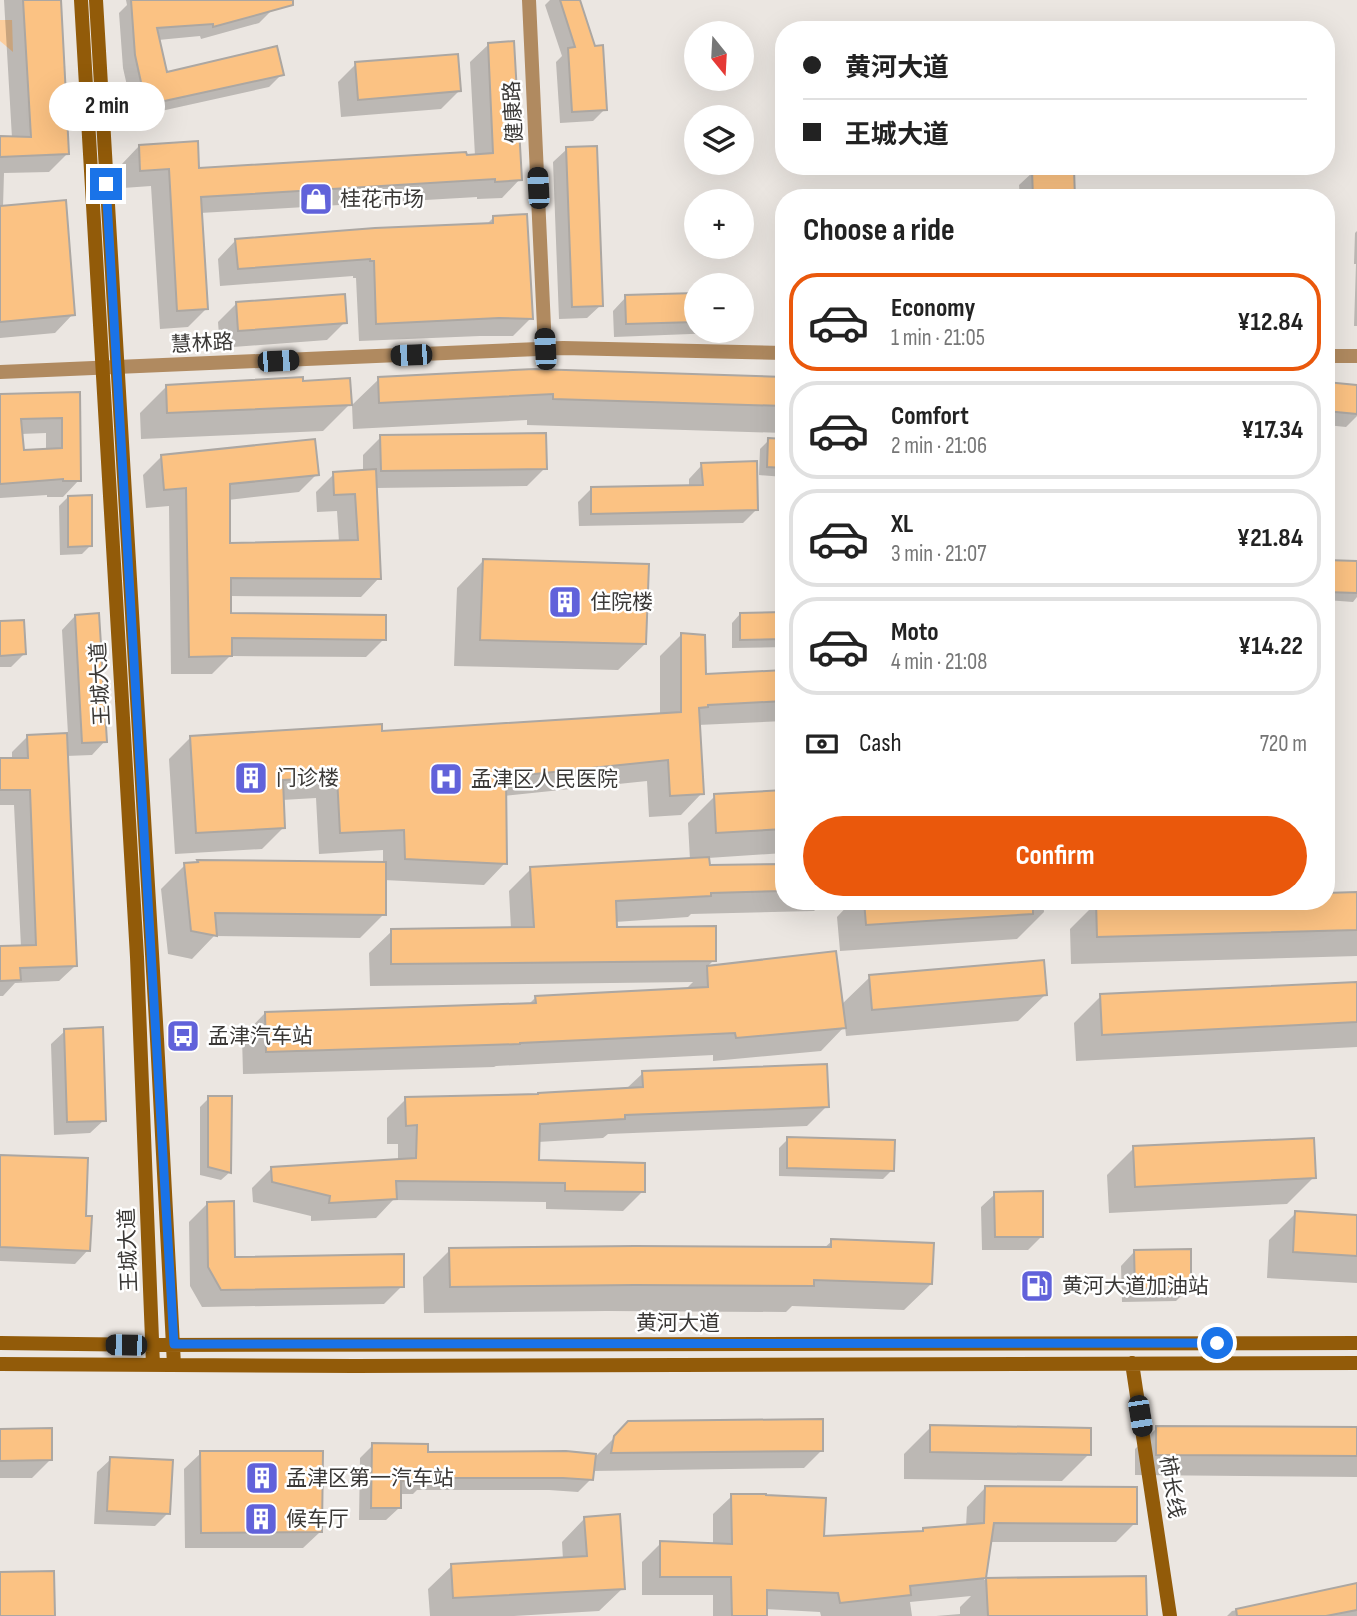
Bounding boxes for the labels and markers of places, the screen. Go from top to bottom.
shop icon: 桂花市场 [297,180,335,218]
place label: 桂花市场 [340,187,424,212]
building icon: 住院楼 [546,583,584,621]
place label: 住院楼 [590,590,653,615]
building icon: 门诊楼 [232,759,270,797]
hospital icon: 孟津区人民医院 [427,760,465,798]
place label: 门诊楼 [276,766,339,791]
place label: 孟津区人民医院 [471,767,618,792]
bus stop icon: 孟津汽车站 [164,1017,202,1055]
place label: 孟津汽车站 [208,1024,313,1049]
fuel station icon: 黄河大道加油站 [1018,1267,1056,1305]
place label: 黄河大道加油站 [1062,1274,1209,1299]
building icon: 孟津区第一汽车站 [243,1459,281,1497]
place label: 孟津区第一汽车站 [286,1466,454,1491]
building icon: 候车厅 [242,1500,280,1538]
place label: 候车厅 [286,1507,349,1532]

